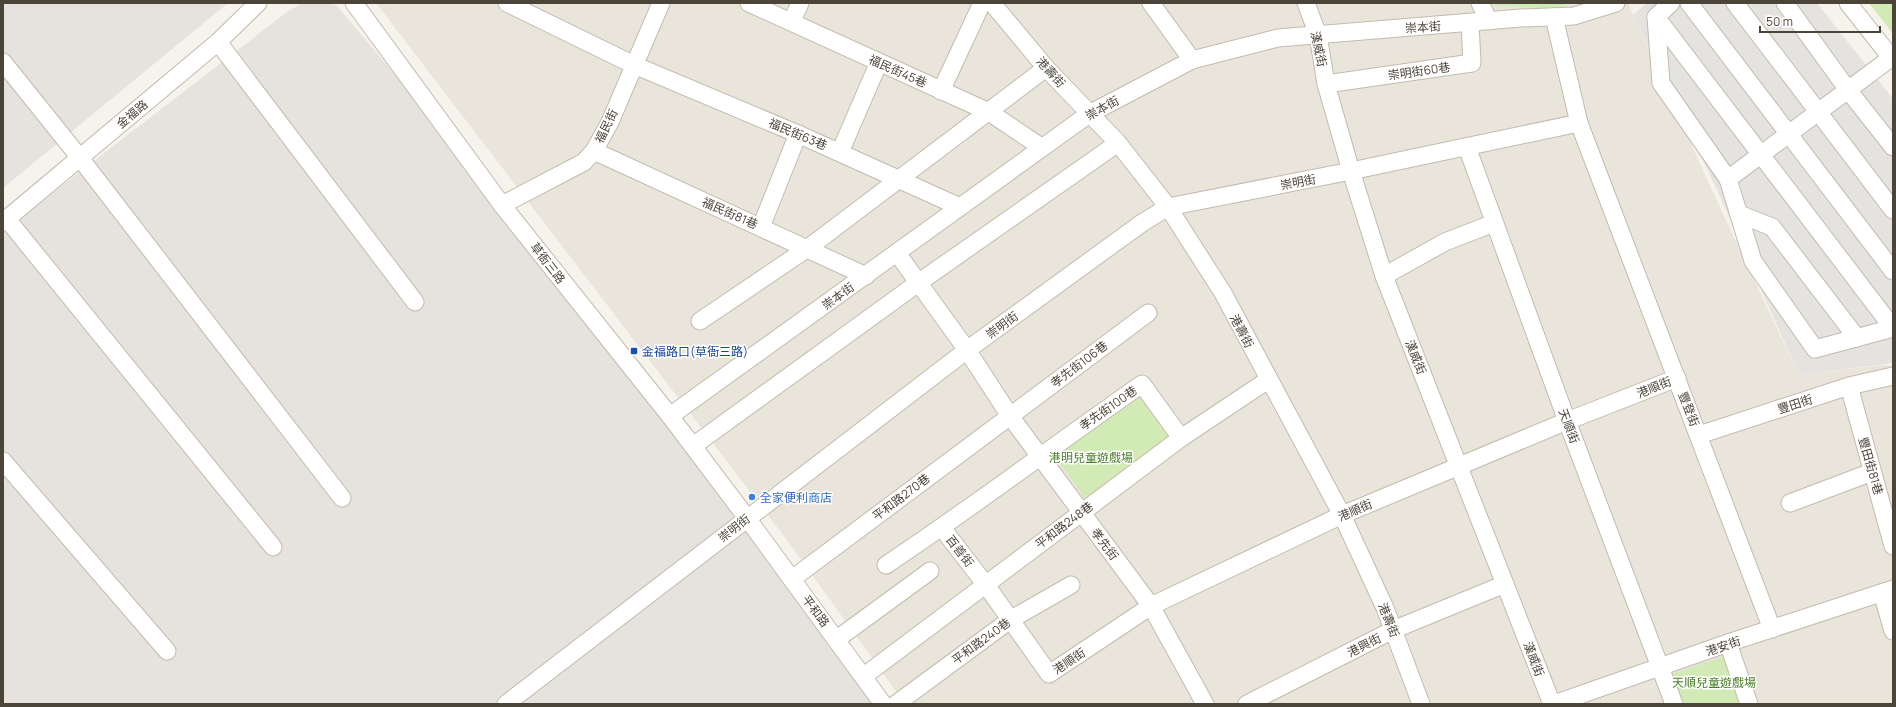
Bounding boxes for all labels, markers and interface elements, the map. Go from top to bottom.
scale bar [1760,8,1880,34]
text: 50 m [1766,13,1793,30]
street label: 崇本街 [1404,17,1442,37]
street label: 漢威街 [1307,30,1331,68]
street label: 福民街45巷 [866,51,930,91]
street label: 港壽街 [1033,53,1069,91]
street label: 崇明街60巷 [1387,58,1451,84]
street label: 崇本街 [1082,92,1122,124]
street label: 金福路 [113,96,151,132]
street label: 福民街 [590,106,622,146]
street label: 福民街63巷 [766,114,830,154]
street label: 崇明街 [1279,170,1317,194]
street label: 福民街81巷 [699,193,761,233]
street label: 草衙三路 [527,239,569,287]
street label: 崇本街 [818,279,858,313]
street label: 崇明街 [982,308,1022,342]
street label: 港壽街 [1226,311,1258,351]
street label: 孝先街106巷 [1047,337,1111,391]
street label: 漢威街 [1401,337,1431,377]
place label: 金福路口(草衙三路) [642,343,748,360]
marker: 金福路口(草衙三路) [629,346,639,356]
street label: 港順街 [1634,372,1674,402]
street label: 孝先街100巷 [1076,382,1140,434]
street label: 豐登街 [1675,389,1703,429]
street label: 豐田街 [1775,390,1815,418]
street label: 天順街 [1555,406,1583,446]
street label: 豐田街81巷 [1855,435,1887,497]
park label: 港明兒童遊戲場 [1049,449,1133,466]
street label: 平和路270巷 [869,470,933,524]
place label: 全家便利商店 [760,489,832,506]
marker: 全家便利商店 [747,492,757,502]
street label: 港順街 [1335,495,1375,525]
street label: 平和路248巷 [1031,498,1097,552]
street label: 崇明街 [715,510,753,546]
street label: 孝先街 [1087,525,1123,563]
street label: 百善街 [942,532,978,570]
street label: 平和路 [798,592,834,630]
street label: 港壽街 [1374,600,1404,640]
street label: 平和路240巷 [948,614,1014,668]
street label: 港興街 [1344,629,1384,661]
street label: 港安街 [1703,632,1743,660]
street label: 漢威街 [1520,639,1548,679]
street label: 港順街 [1049,644,1089,678]
park label: 天順兒童遊戲場 [1672,674,1756,691]

